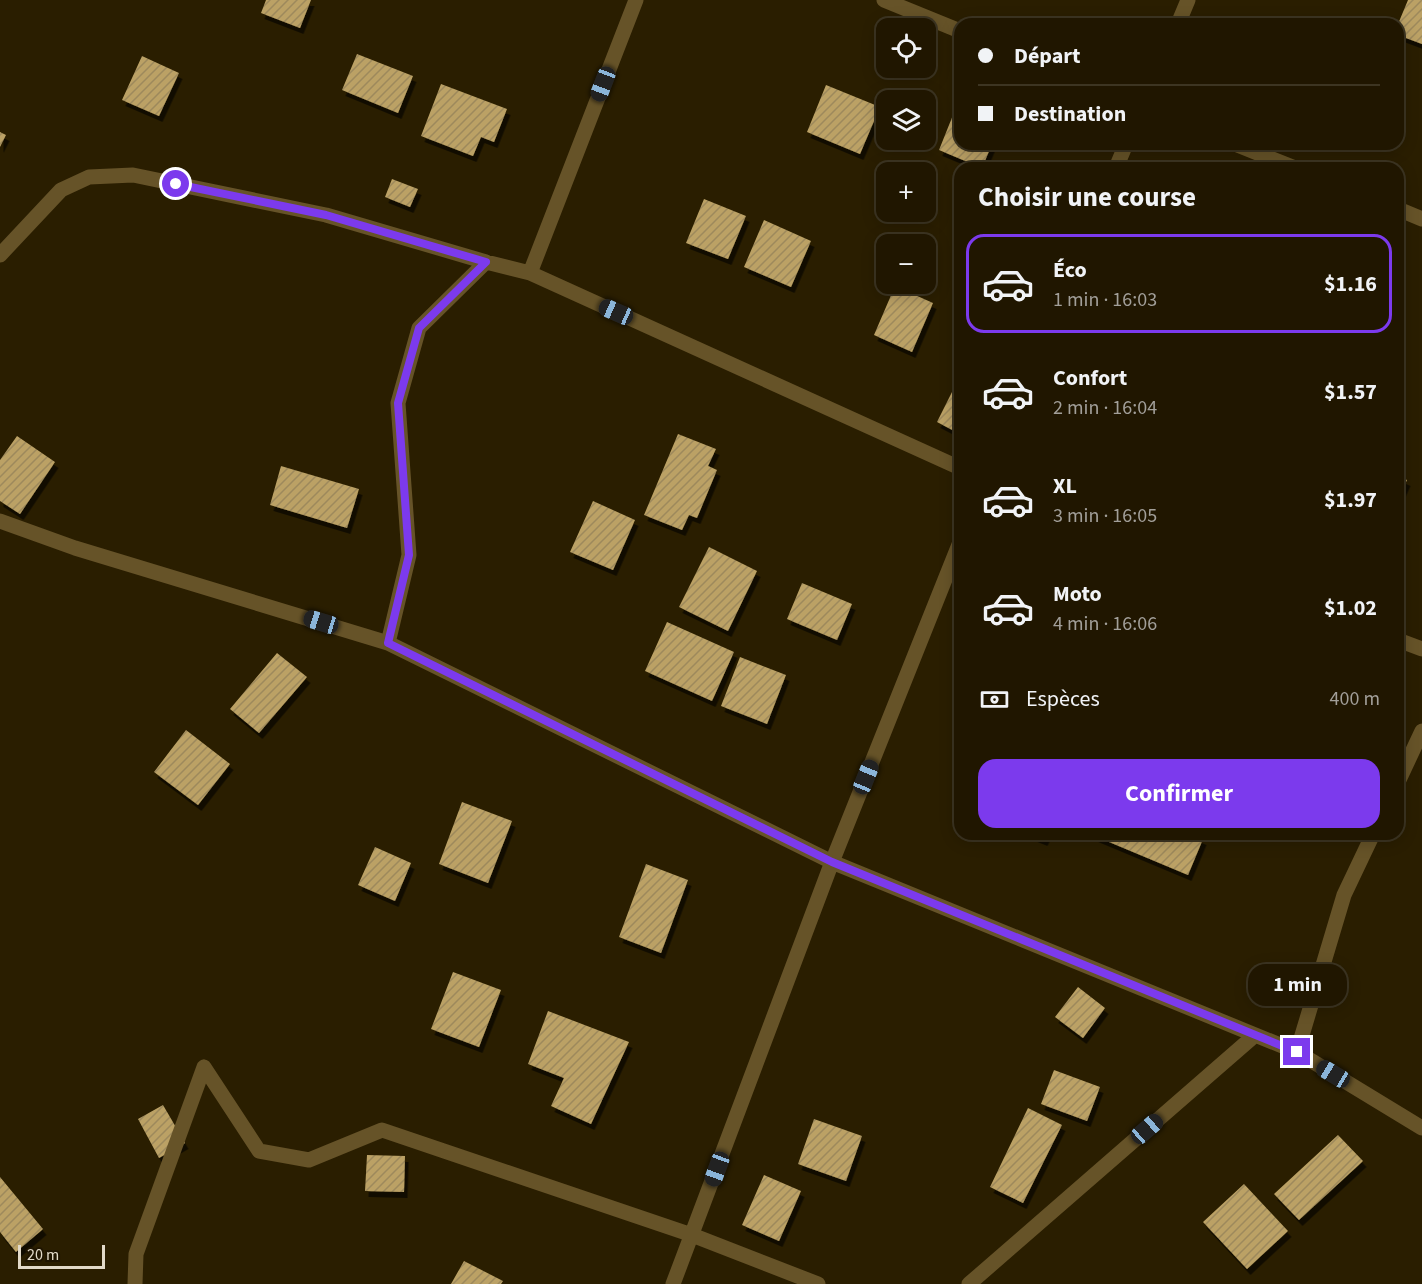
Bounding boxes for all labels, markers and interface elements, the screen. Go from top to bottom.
map controls [876,18,936,294]
button: locate [876,18,936,78]
text: Départ [1014,40,1081,72]
car [588,64,618,104]
button: layers [876,90,936,150]
text: Destination [1014,98,1126,130]
button: + [876,162,936,222]
route start [162,170,189,197]
text: Choisir une course [978,178,1196,217]
button: − [876,234,936,294]
text: Éco [1053,254,1087,286]
icon: car [981,257,1035,311]
text: $1.16 [1324,268,1377,300]
text: 1 min · 16:03 [1053,286,1157,314]
car [596,296,636,328]
text: Confort [1053,362,1127,394]
icon: car [981,365,1035,419]
text: $1.57 [1324,376,1377,408]
text: 2 min · 16:04 [1053,394,1157,422]
text: XL [1053,470,1077,502]
icon: car [981,473,1035,527]
text: $1.97 [1324,484,1377,516]
text: 3 min · 16:05 [1053,502,1157,530]
text: Moto [1053,578,1102,610]
icon: car [981,581,1035,635]
text: $1.02 [1324,592,1377,624]
car [301,608,341,636]
text: 4 min · 16:06 [1053,610,1157,638]
icon: cash [978,683,1011,716]
text: Espèces [1026,683,1100,715]
text: 400 m [1330,685,1380,713]
car [851,757,881,797]
button: Confirmer [978,759,1380,828]
callout: 1 min [1248,965,1346,1007]
text: 1 min [1273,971,1322,999]
route end [1283,1038,1310,1065]
car [1313,1057,1353,1091]
car [1128,1110,1166,1148]
car [702,1149,732,1189]
scale bar [18,1242,105,1270]
text: 20 m [27,1244,59,1266]

